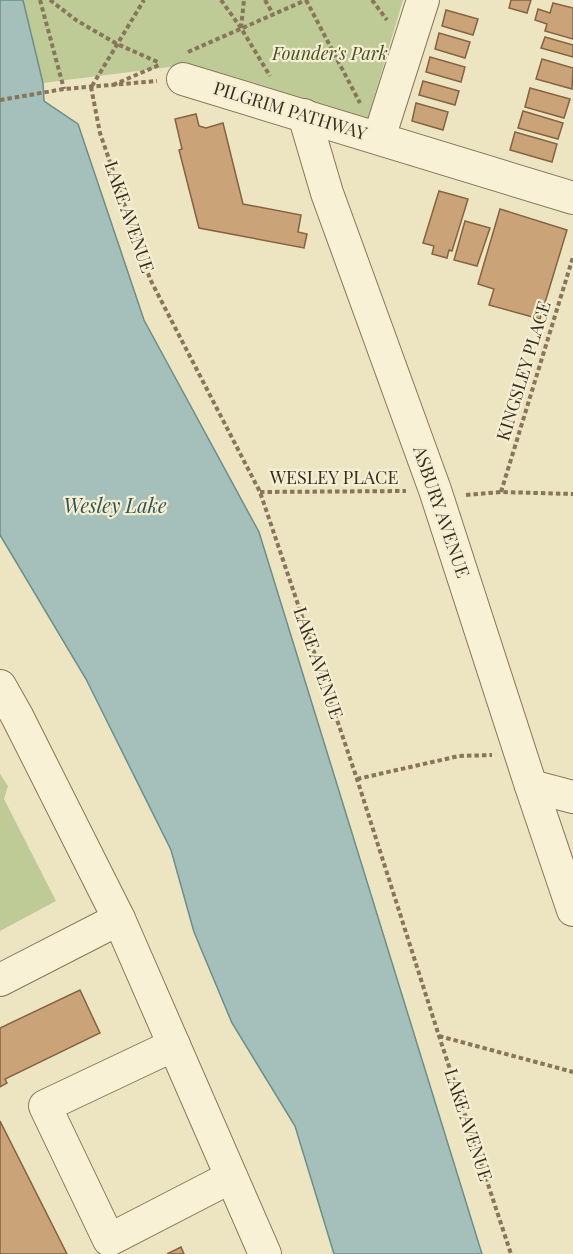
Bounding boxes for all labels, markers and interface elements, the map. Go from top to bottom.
park label: Founder's Park [271,41,388,65]
street label: PILGRIM PATHWAY [211,75,370,145]
street label: LAKE AVENUE [100,158,160,276]
street label: KINGSLEY PLACE [490,298,556,443]
street label: ASBURY AVENUE [408,442,476,581]
street label: WESLEY PLACE [269,465,398,489]
water label: Wesley Lake [63,491,167,518]
street label: LAKE AVENUE [289,604,349,722]
street label: LAKE AVENUE [439,1065,498,1184]

